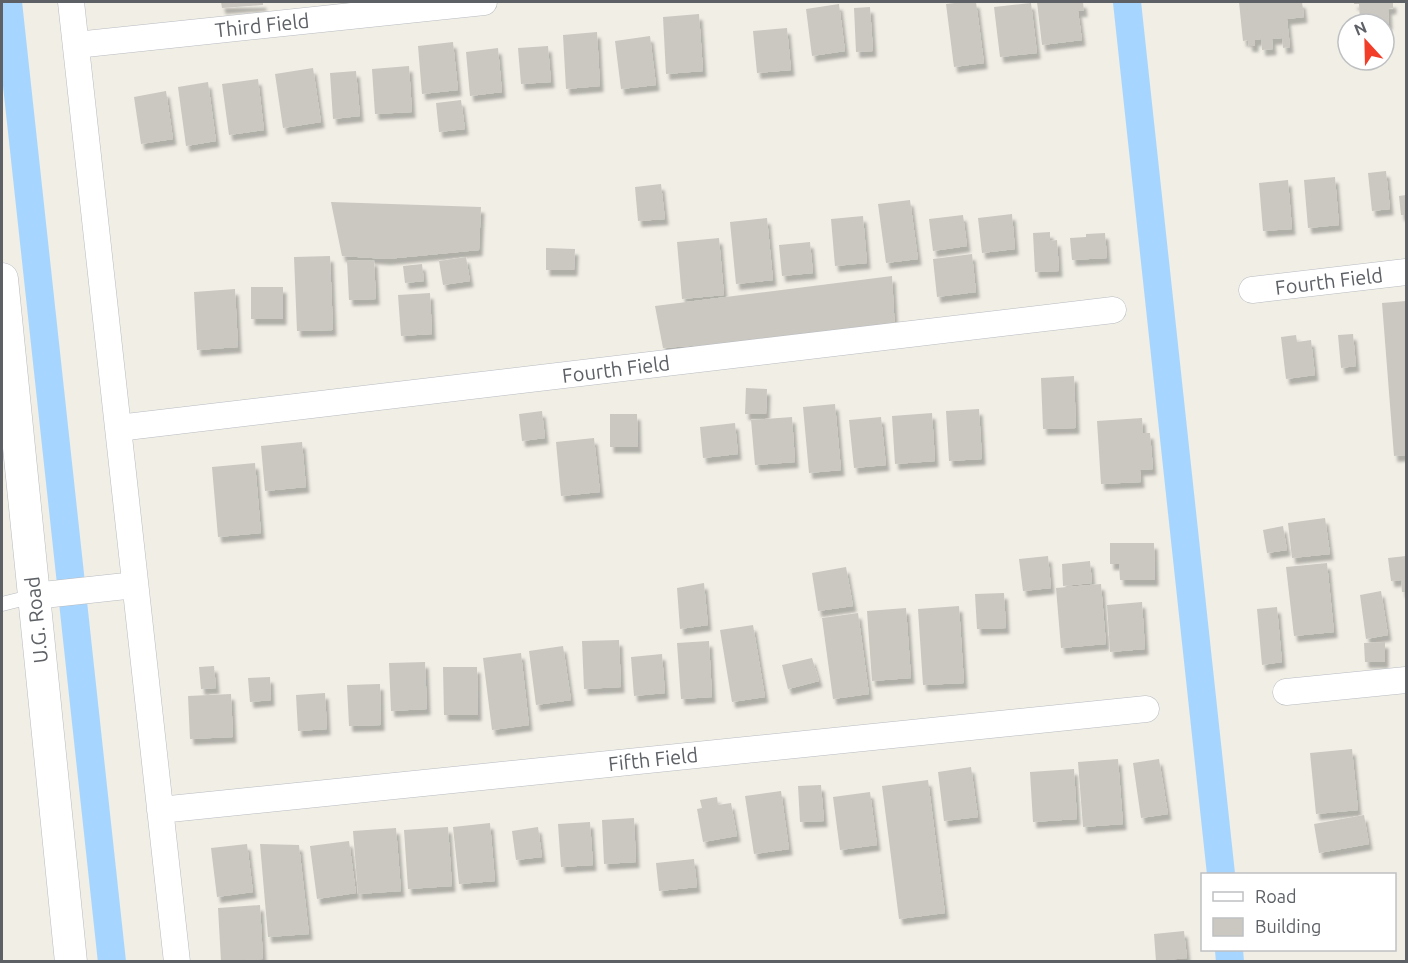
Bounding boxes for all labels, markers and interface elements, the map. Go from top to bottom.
street label: Third Field [214,9,310,41]
north arrow [1336,12,1396,72]
text: N [1351,18,1369,39]
street label: Fourth Field [1274,263,1384,299]
street label: Fourth Field [561,351,671,387]
street label: U.G. Road [20,576,52,664]
street label: Fifth Field [607,743,699,775]
legend [1201,873,1396,951]
text: Road [1255,886,1297,906]
text: Building [1255,916,1321,936]

